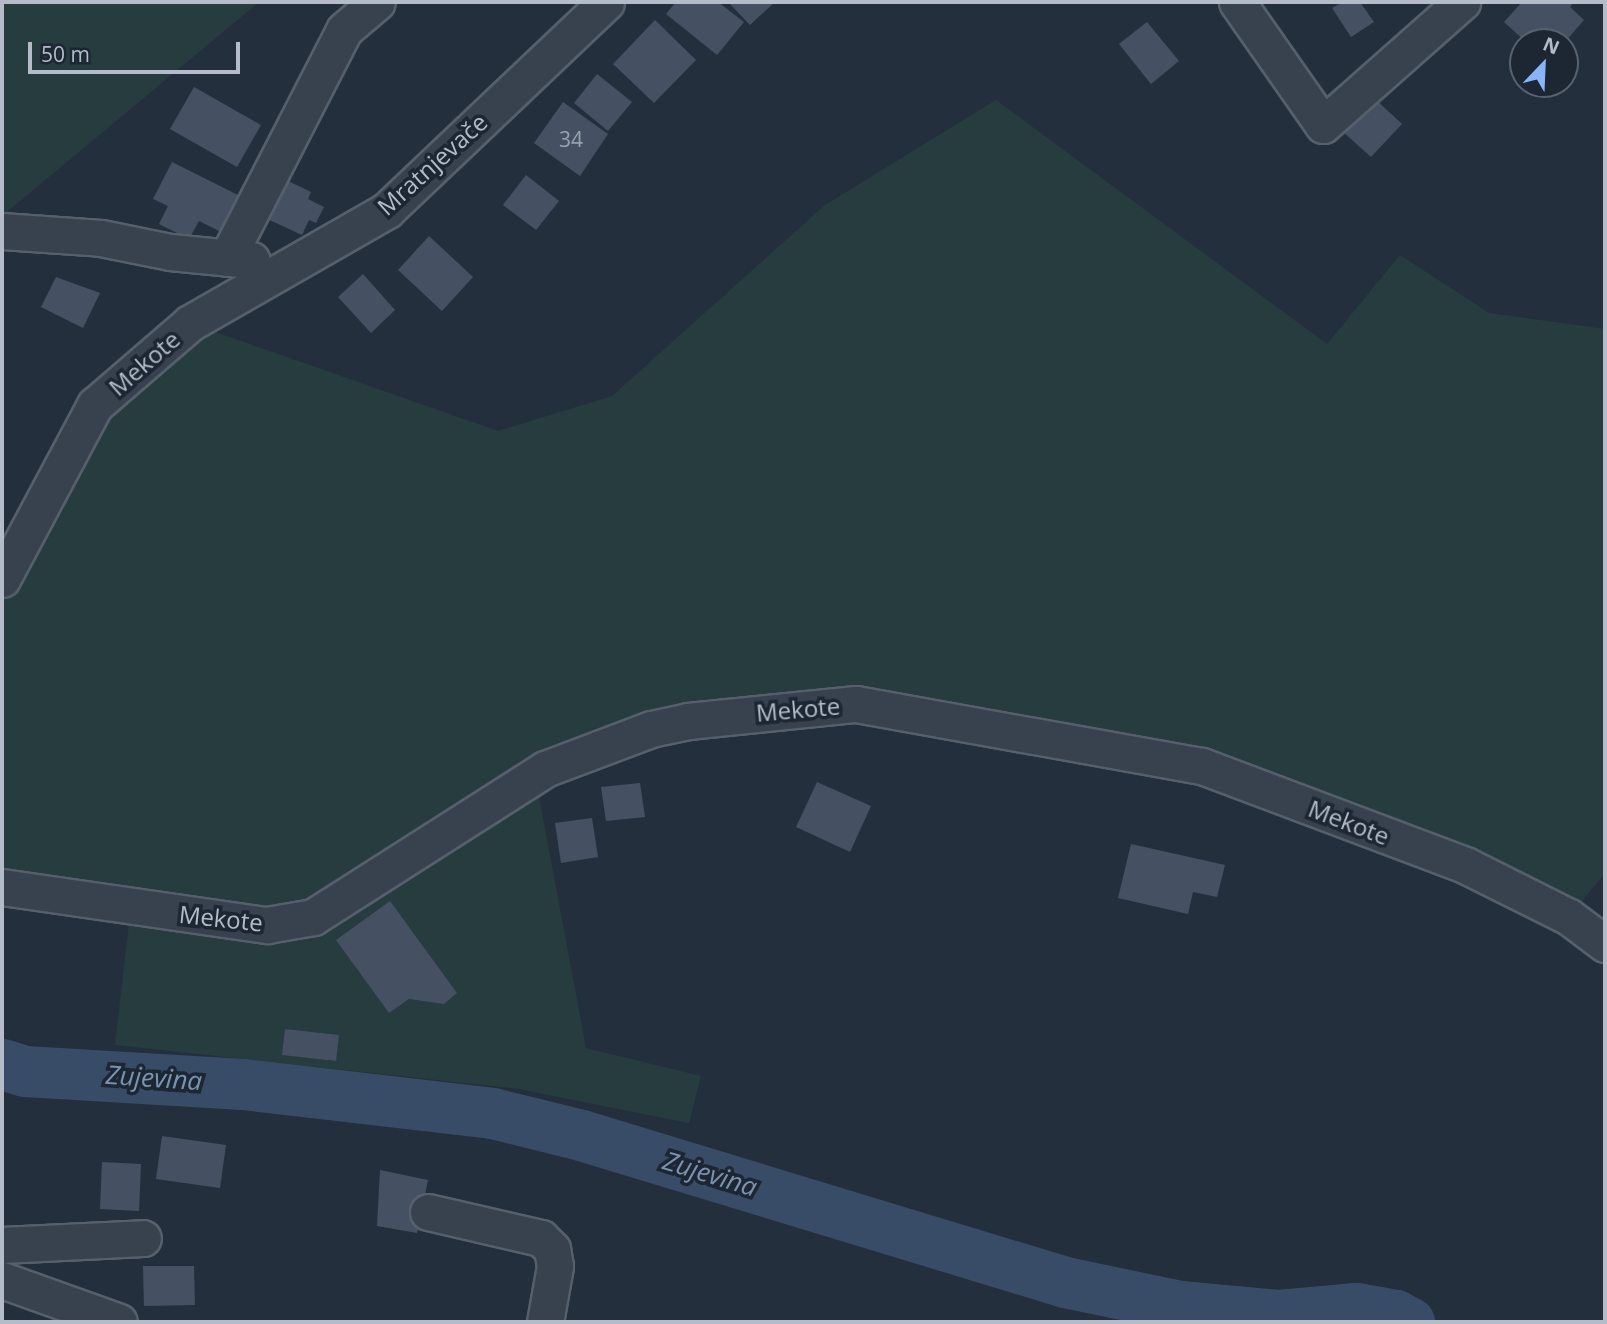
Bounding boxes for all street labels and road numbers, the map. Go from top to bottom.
street label: Mratnjevače [371,107,493,221]
street label: Mekote [103,325,185,401]
street label: Mekote [755,691,841,727]
street label: Mekote [1305,793,1393,851]
street label: Mekote [178,899,264,937]

